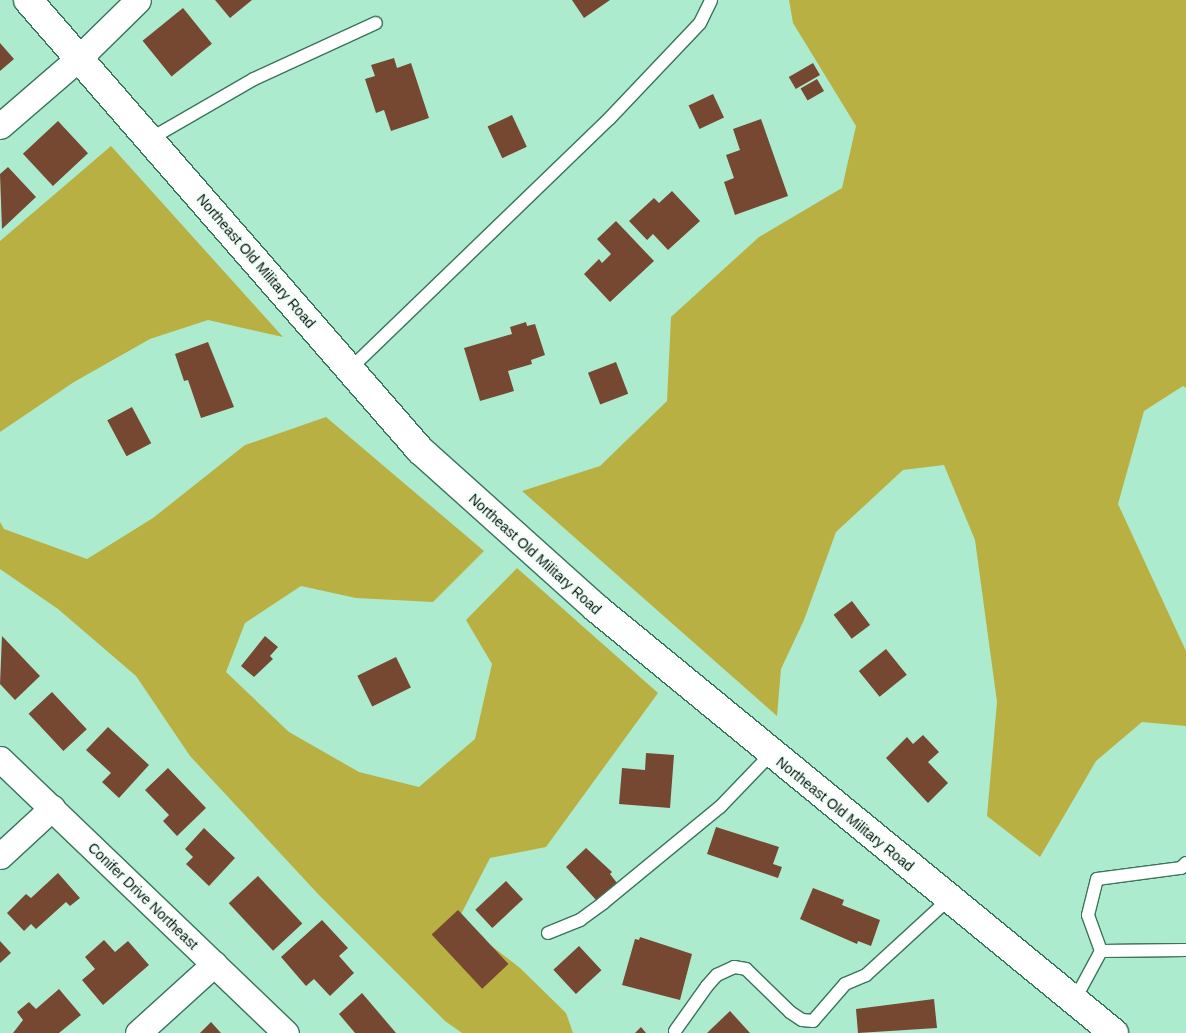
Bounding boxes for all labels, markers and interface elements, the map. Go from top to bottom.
street label: Northeast Old Military Road [193,191,319,331]
street label: Northeast Old Military Road [465,490,605,618]
street label: Northeast Old Military Road [773,753,917,875]
street label: Conifer Drive Northeast [85,839,201,953]

